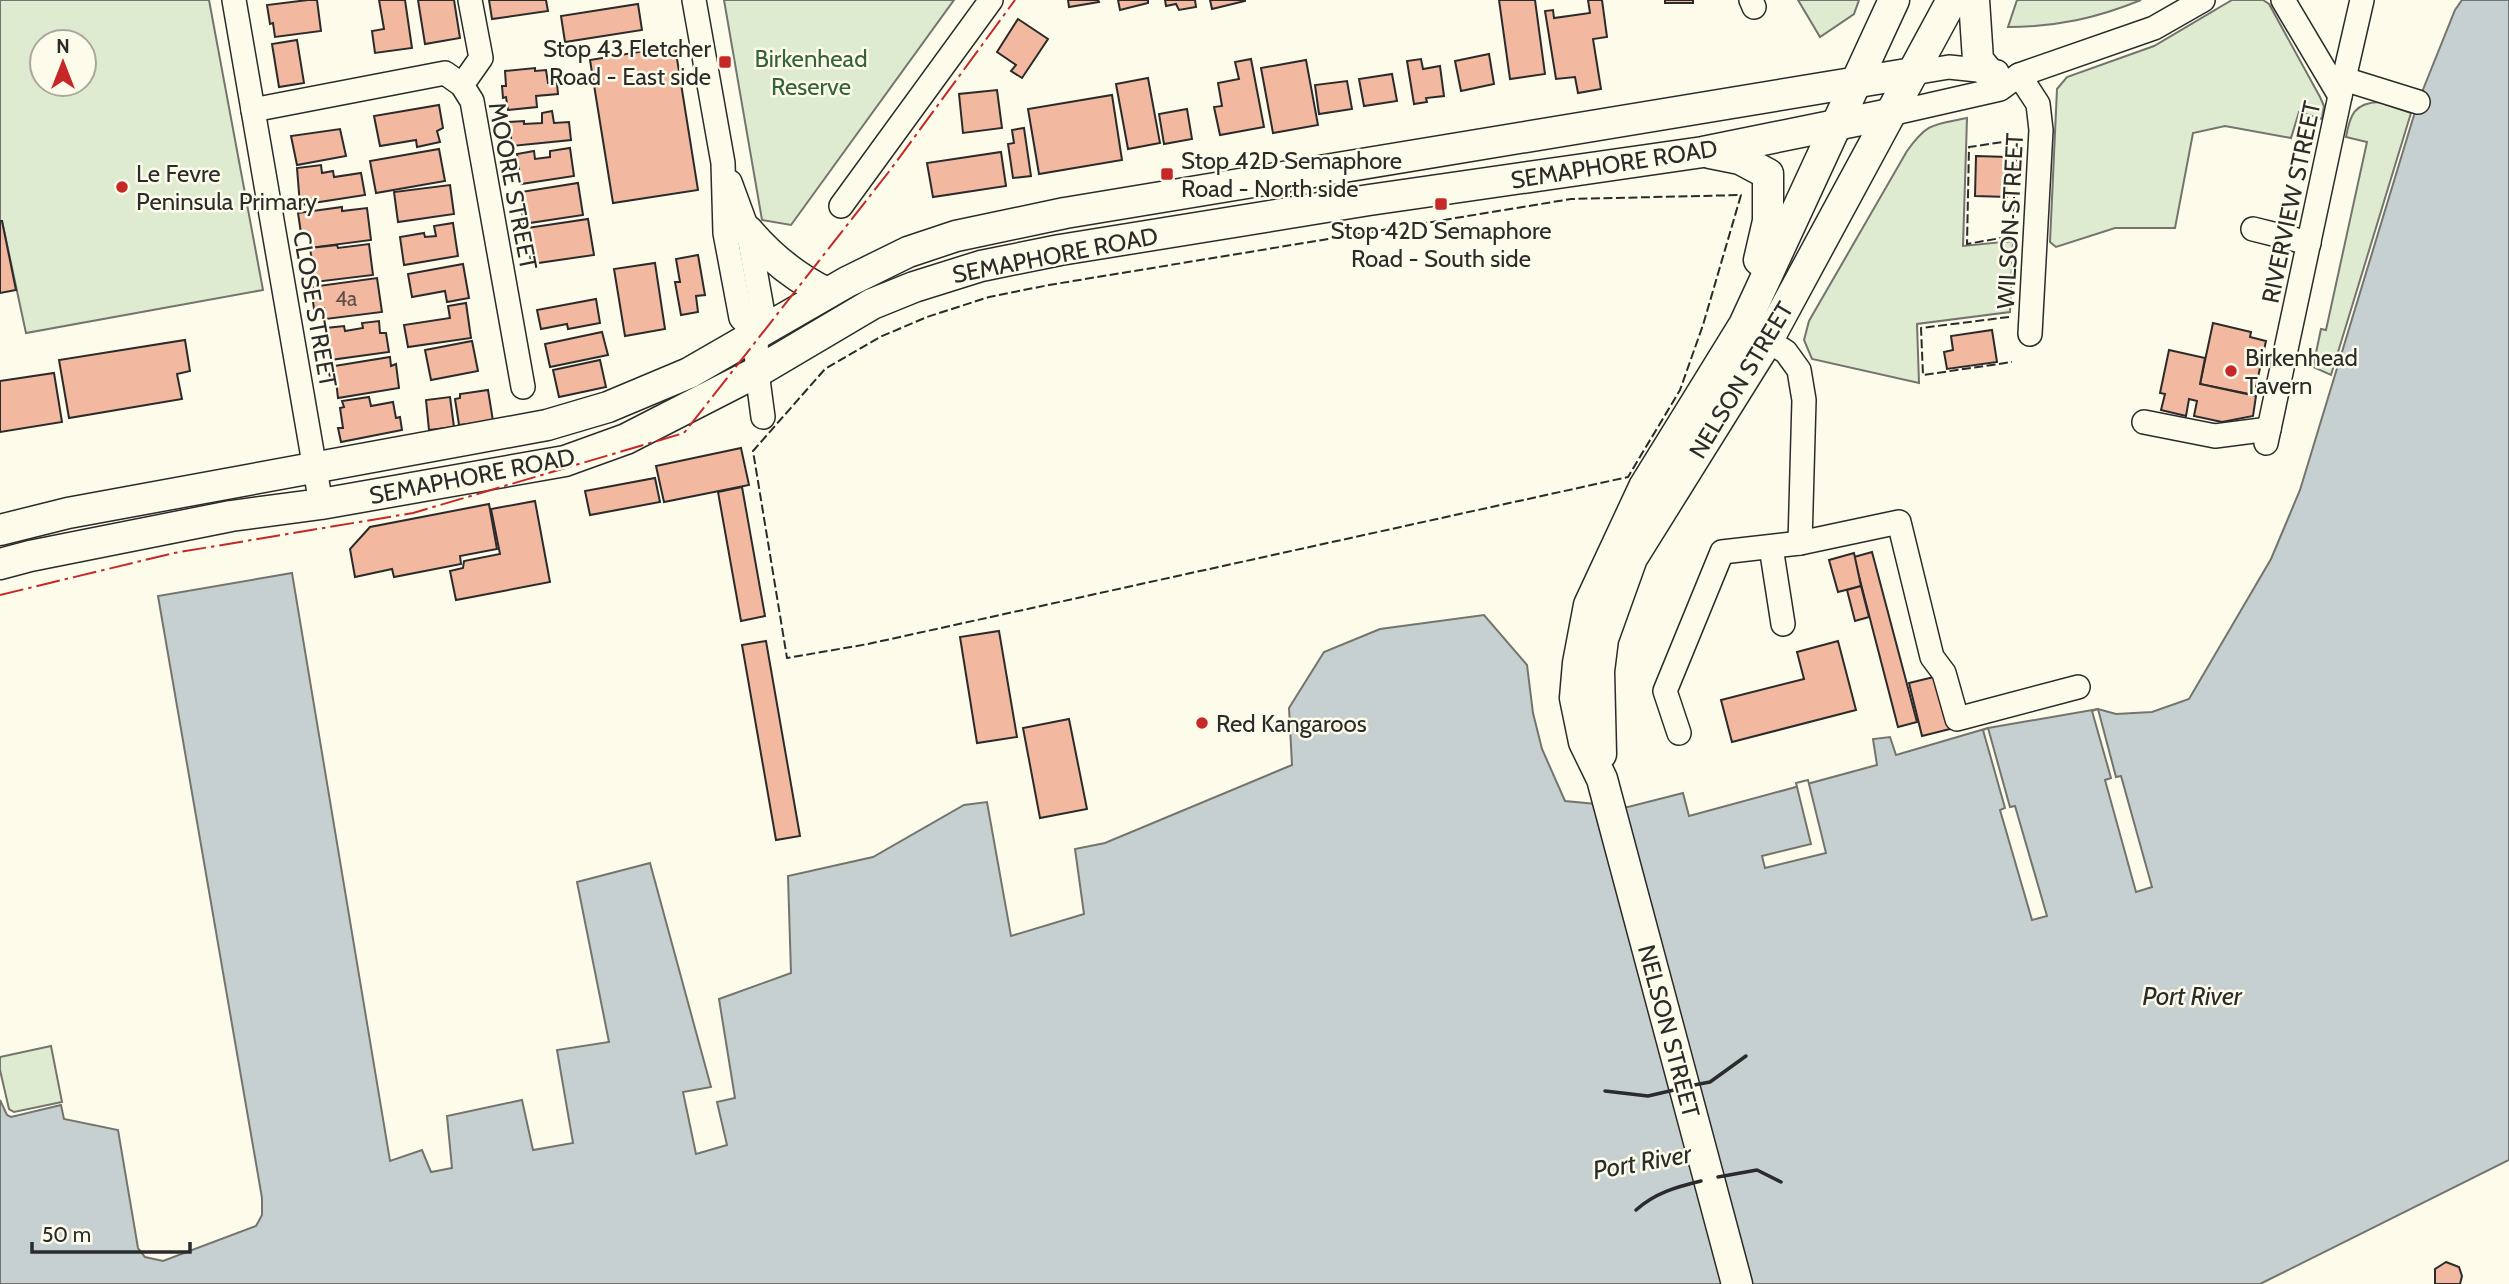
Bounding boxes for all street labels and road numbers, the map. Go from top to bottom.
street label: RIVERVIEW STREET [2255,98,2327,306]
street label: MOORE STREET [483,100,544,272]
street label: WILSON STREET [1991,132,2029,310]
street label: SEMAPHORE ROAD [1509,133,1719,195]
street label: SEMAPHORE ROAD [950,221,1160,289]
street label: CLOSE STREET [287,229,343,390]
street label: NELSON STREET [1683,296,1799,464]
street label: SEMAPHORE ROAD [367,442,577,510]
street label: NELSON STREET [1632,941,1706,1121]

